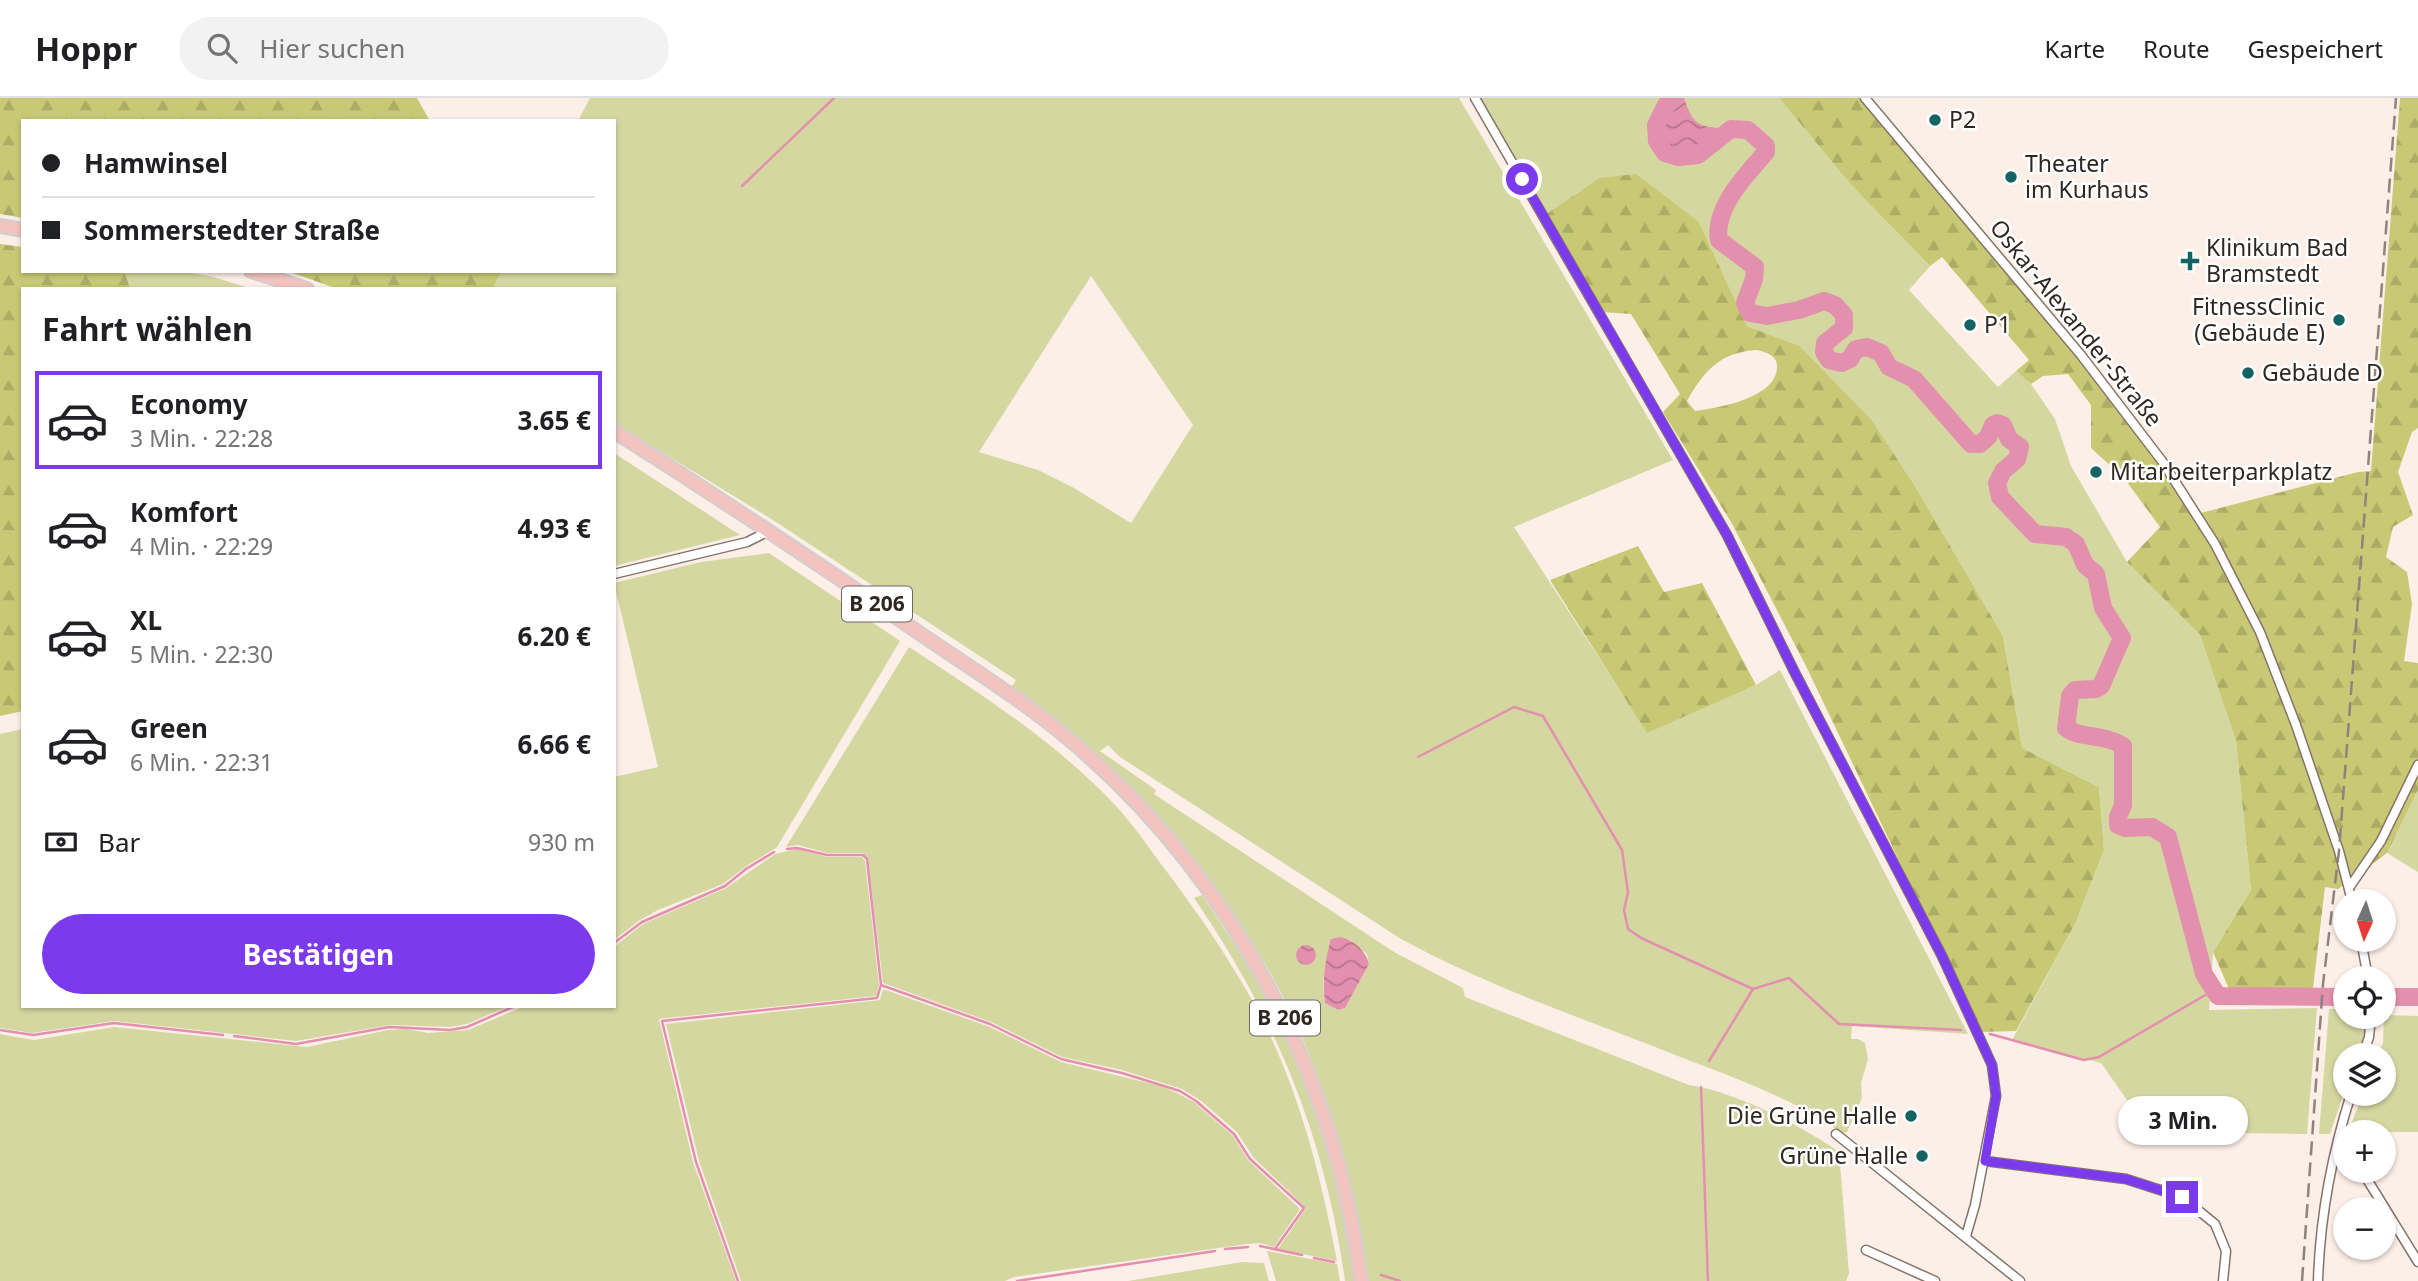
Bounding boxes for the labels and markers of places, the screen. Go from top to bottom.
place label: P2 [1949,103,1976,135]
marker: P2 [1927,112,1943,128]
place label: Theater im Kurhaus [2025,147,2149,205]
marker: Theater im Kurhaus [2003,169,2019,185]
place label: Klinikum Bad Bramstedt [2206,231,2348,289]
marker: Klinikum Bad Bramstedt [2180,251,2200,271]
place label: FitnessClinic (Gebäude E) [2192,290,2325,348]
place label: P1 [1984,308,2011,340]
marker: FitnessClinic (Gebäude E) [2331,312,2347,328]
marker: P1 [1962,317,1978,333]
place label: Gebäude D [2262,356,2383,388]
marker: Gebäude D [2240,365,2256,381]
place label: Mitarbeiterparkplatz [2110,455,2332,487]
marker: Mitarbeiterparkplatz [2088,464,2104,480]
place label: Die Grüne Halle [1727,1099,1897,1131]
marker: Die Grüne Halle [1903,1108,1919,1124]
place label: Grüne Halle [1780,1139,1908,1171]
marker: Grüne Halle [1914,1148,1930,1164]

